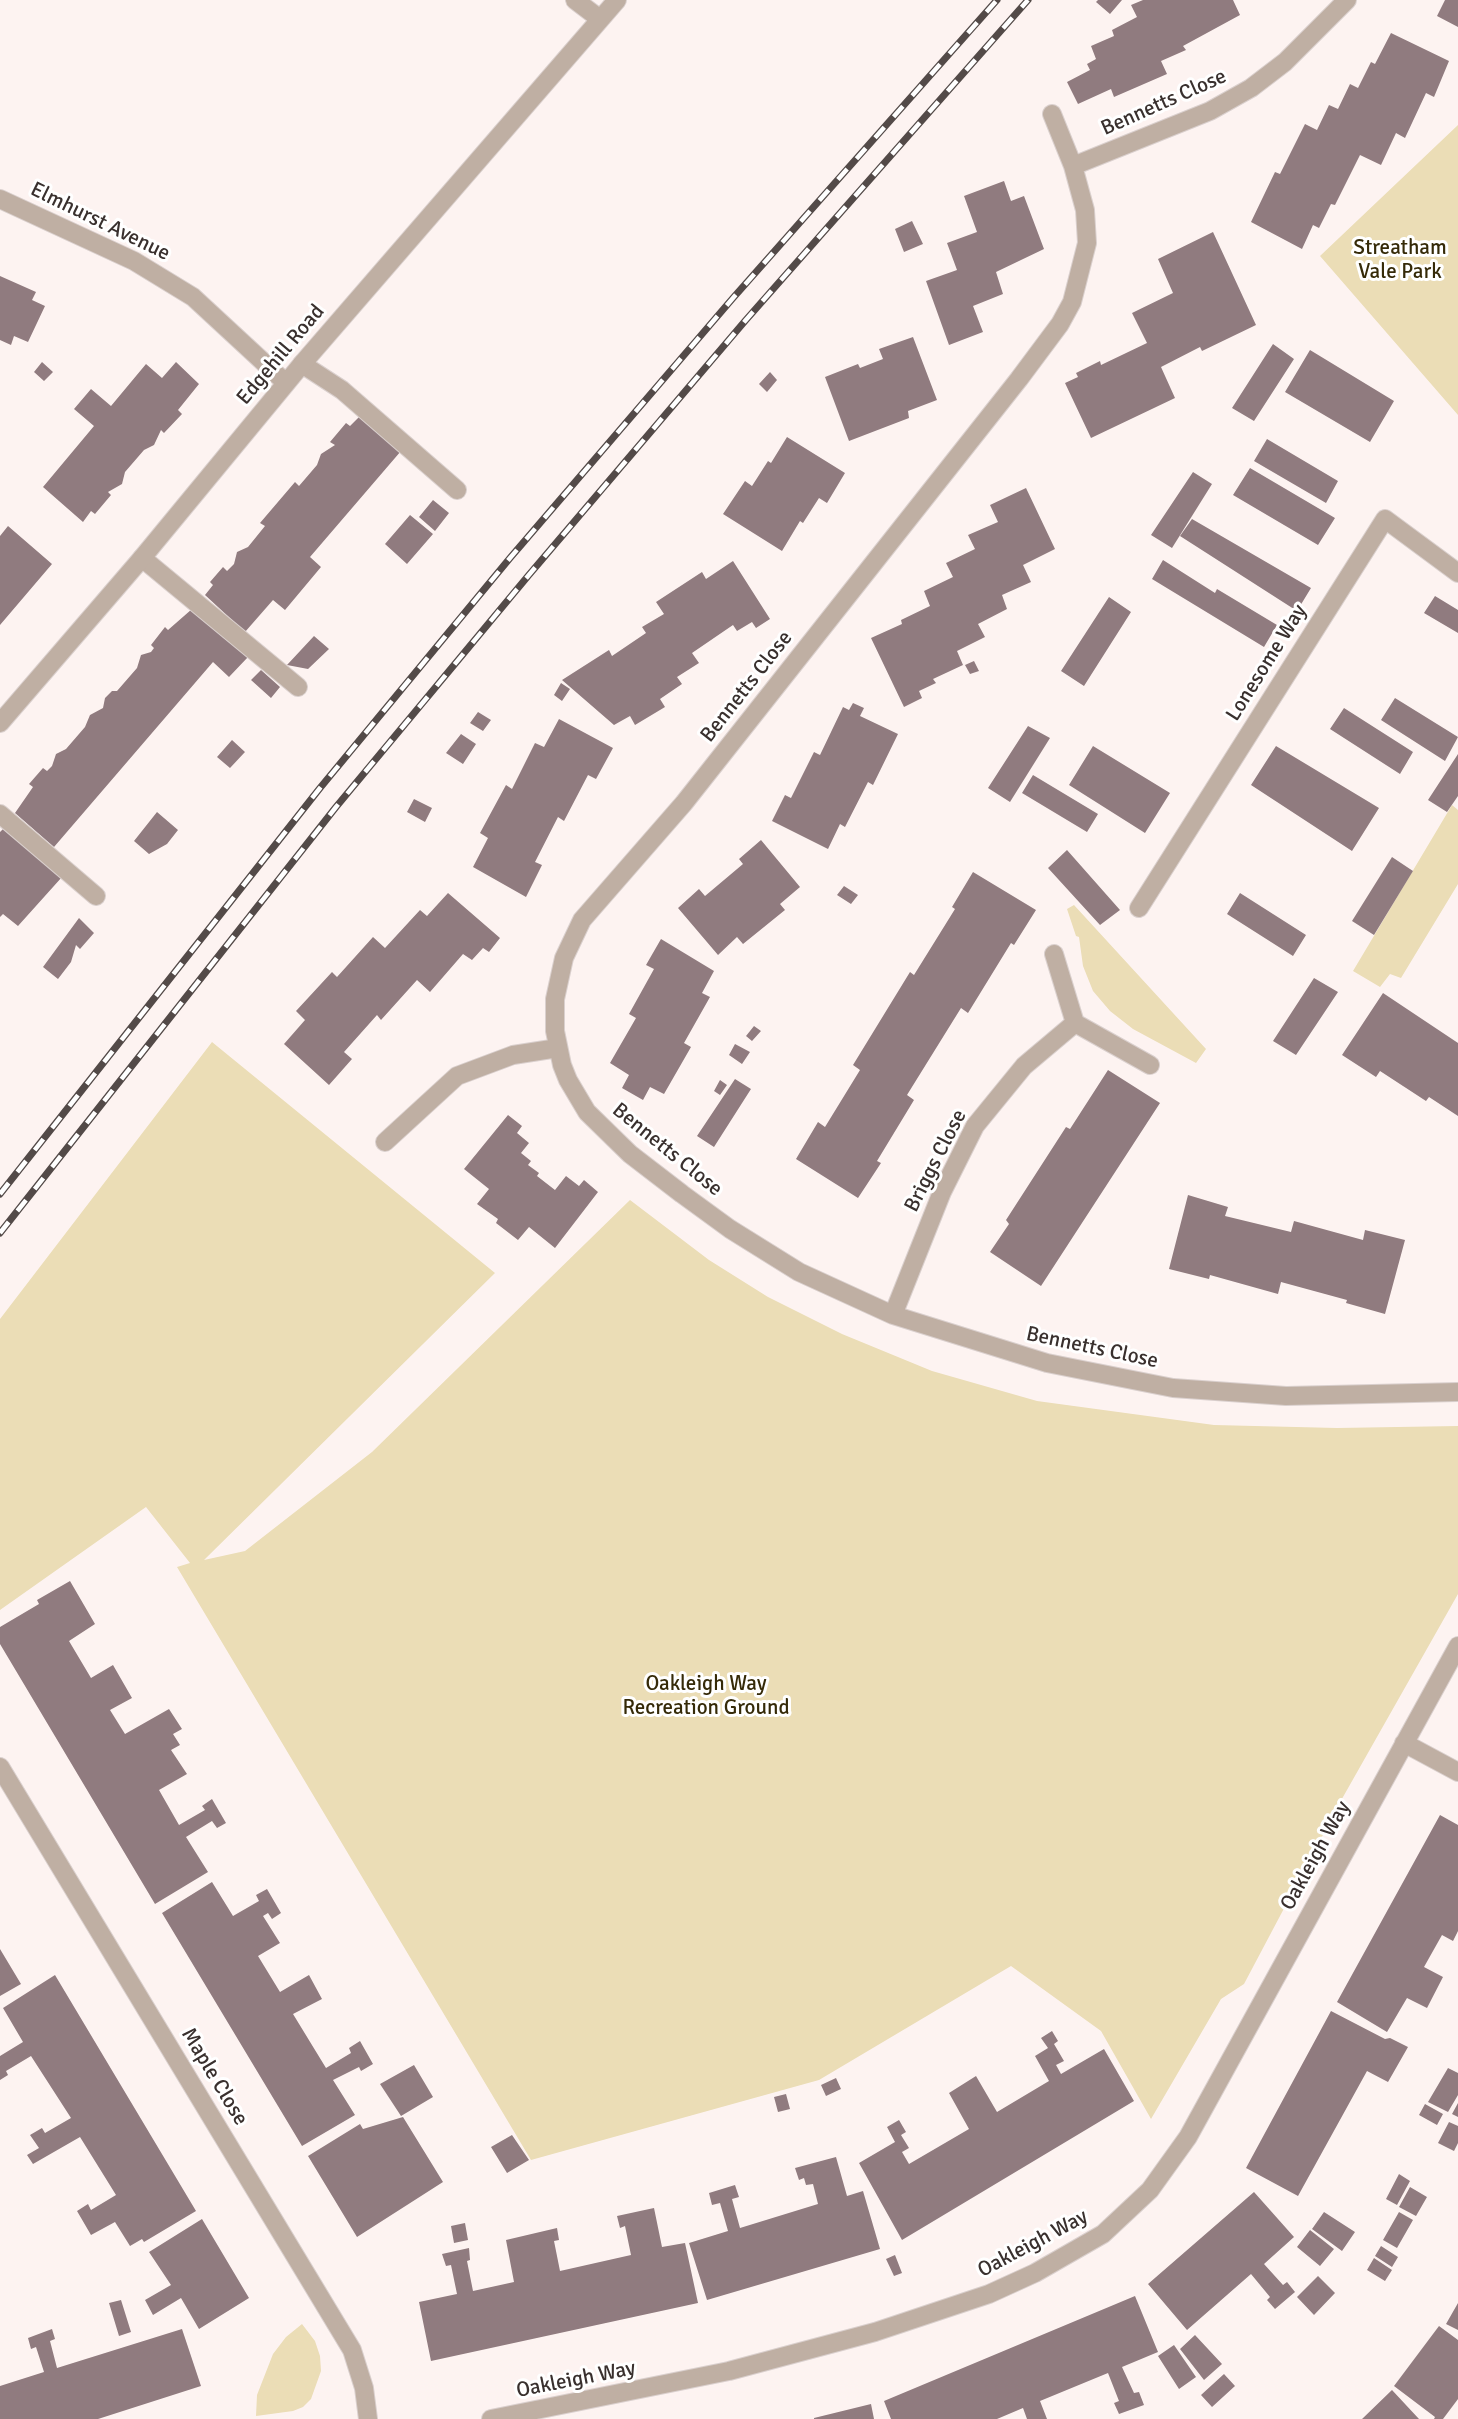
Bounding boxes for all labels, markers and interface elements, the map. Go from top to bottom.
street label: Bennetts Close [1097,64,1231,142]
street label: Elmhurst Avenue [26,177,174,267]
park label: Streatham Vale Park [1353,235,1447,285]
street label: Edgehill Road [232,300,330,410]
street label: Lonesome Way [1221,600,1313,726]
street label: Bennetts Close [696,626,798,748]
street label: Bennetts Close [607,1098,727,1202]
street label: Briggs Close [899,1106,973,1216]
street label: Bennetts Close [1024,1322,1160,1374]
park label: Oakleigh Way Recreation Ground [622,1671,790,1721]
street label: Oakleigh Way [1276,1797,1356,1915]
street label: Maple Close [175,2024,253,2130]
street label: Oakleigh Way [974,2204,1092,2284]
street label: Oakleigh Way [514,2356,638,2404]

